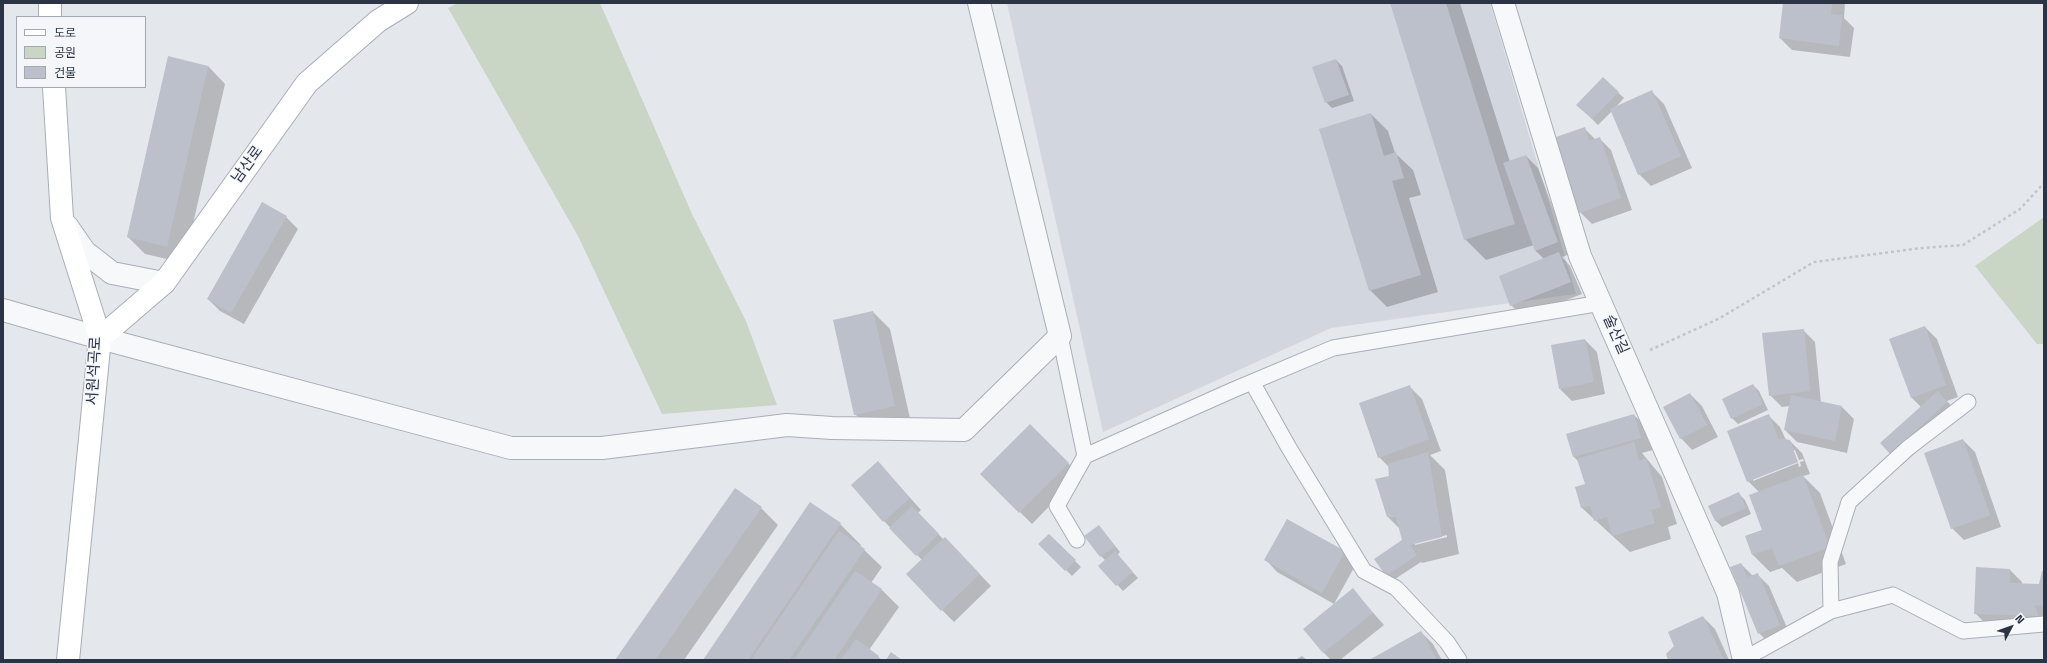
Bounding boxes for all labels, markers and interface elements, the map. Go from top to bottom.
legend [16,16,146,88]
text: 도로 [54,23,76,42]
text: 공원 [54,43,76,62]
text: 건물 [54,63,76,82]
street label: 남산로 [229,143,267,187]
street label: 술산길 [1598,312,1632,358]
street label: 서원석곡로 [84,336,106,406]
north arrow [1991,607,2031,647]
text: N [2012,611,2029,627]

